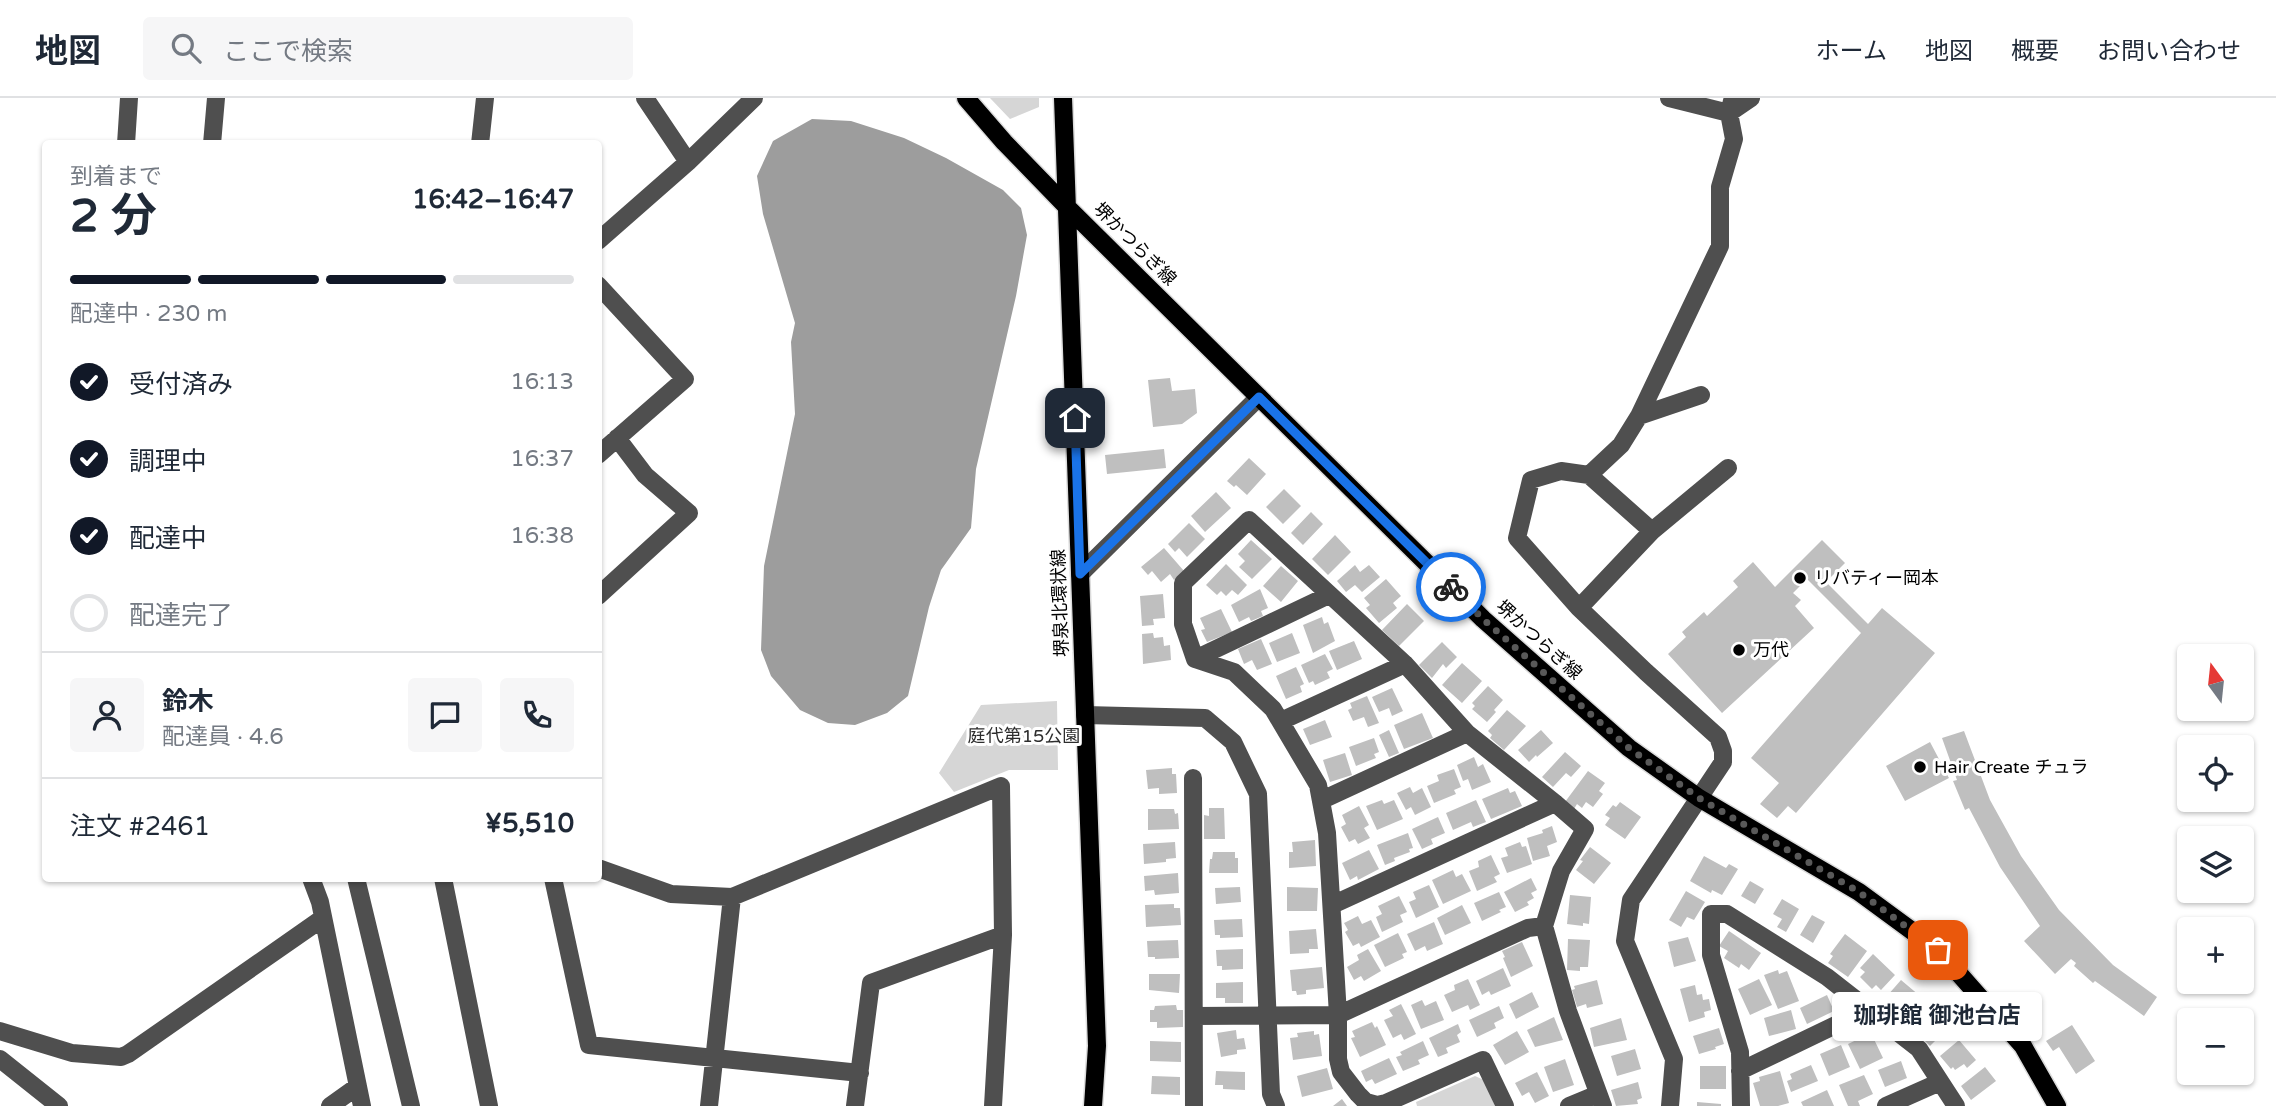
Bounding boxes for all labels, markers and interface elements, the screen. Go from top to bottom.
search box [143,17,633,80]
icon: search [167,29,205,67]
text: 地図 [35,32,101,71]
text: ここで検索 [223,36,353,67]
text: ホーム [1816,37,1887,66]
text: 地図 [1925,37,1973,66]
text: 概要 [2011,37,2059,66]
text: お問い合わせ [2097,37,2241,66]
text: 到着まで [70,163,162,191]
text: 16:42–16:47 [412,184,574,215]
text: 2 分 [70,189,157,244]
street label: 堺かつらぎ線 [1089,198,1181,290]
text: 配達中 · 230 m [70,300,227,328]
icon: check [70,363,108,401]
text: 16:13 [510,368,574,396]
text: 受付済み [129,369,233,400]
pin [1045,388,1105,448]
icon: home [1056,399,1094,437]
icon: check [70,440,108,478]
text: 16:37 [510,445,574,473]
text: 調理中 [129,446,207,477]
icon: check [70,517,108,555]
text: 16:38 [510,522,574,550]
text: 配達中 [129,523,207,554]
street label: 堺泉北環状線 [1047,549,1073,657]
courier [1416,552,1486,622]
place label: リバティー岡本 [1814,567,1939,589]
icon: bike [1432,568,1470,606]
marker: リバティー岡本 [1792,570,1808,586]
street label: 堺かつらぎ線 [1492,596,1586,684]
text: 配達完了 [129,600,233,631]
place label: 万代 [1753,639,1789,661]
marker: 万代 [1731,642,1747,658]
north arrow [2177,644,2254,721]
map controls [2177,644,2254,1085]
button: person [70,678,144,752]
button: chat [408,678,482,752]
button: phone [500,678,574,752]
text: 鈴木 [162,686,214,717]
text: 配達員 · 4.6 [162,723,284,751]
park label: 庭代第15公園 [968,725,1080,747]
button: locate [2177,735,2254,812]
place label: Hair Create チュラ [1934,756,2088,778]
marker: Hair Create チュラ [1912,759,1928,775]
text: ¥5,510 [485,808,574,839]
text: 注文 #2461 [70,811,210,842]
button: layers [2177,826,2254,903]
button: + [2177,917,2254,994]
pin [1908,920,1968,980]
icon: bag [1919,931,1957,969]
callout: 珈琲館 御池台店 [1833,992,2043,1041]
text: 珈琲館 御池台店 [1854,1002,2020,1030]
button: − [2177,1008,2254,1085]

